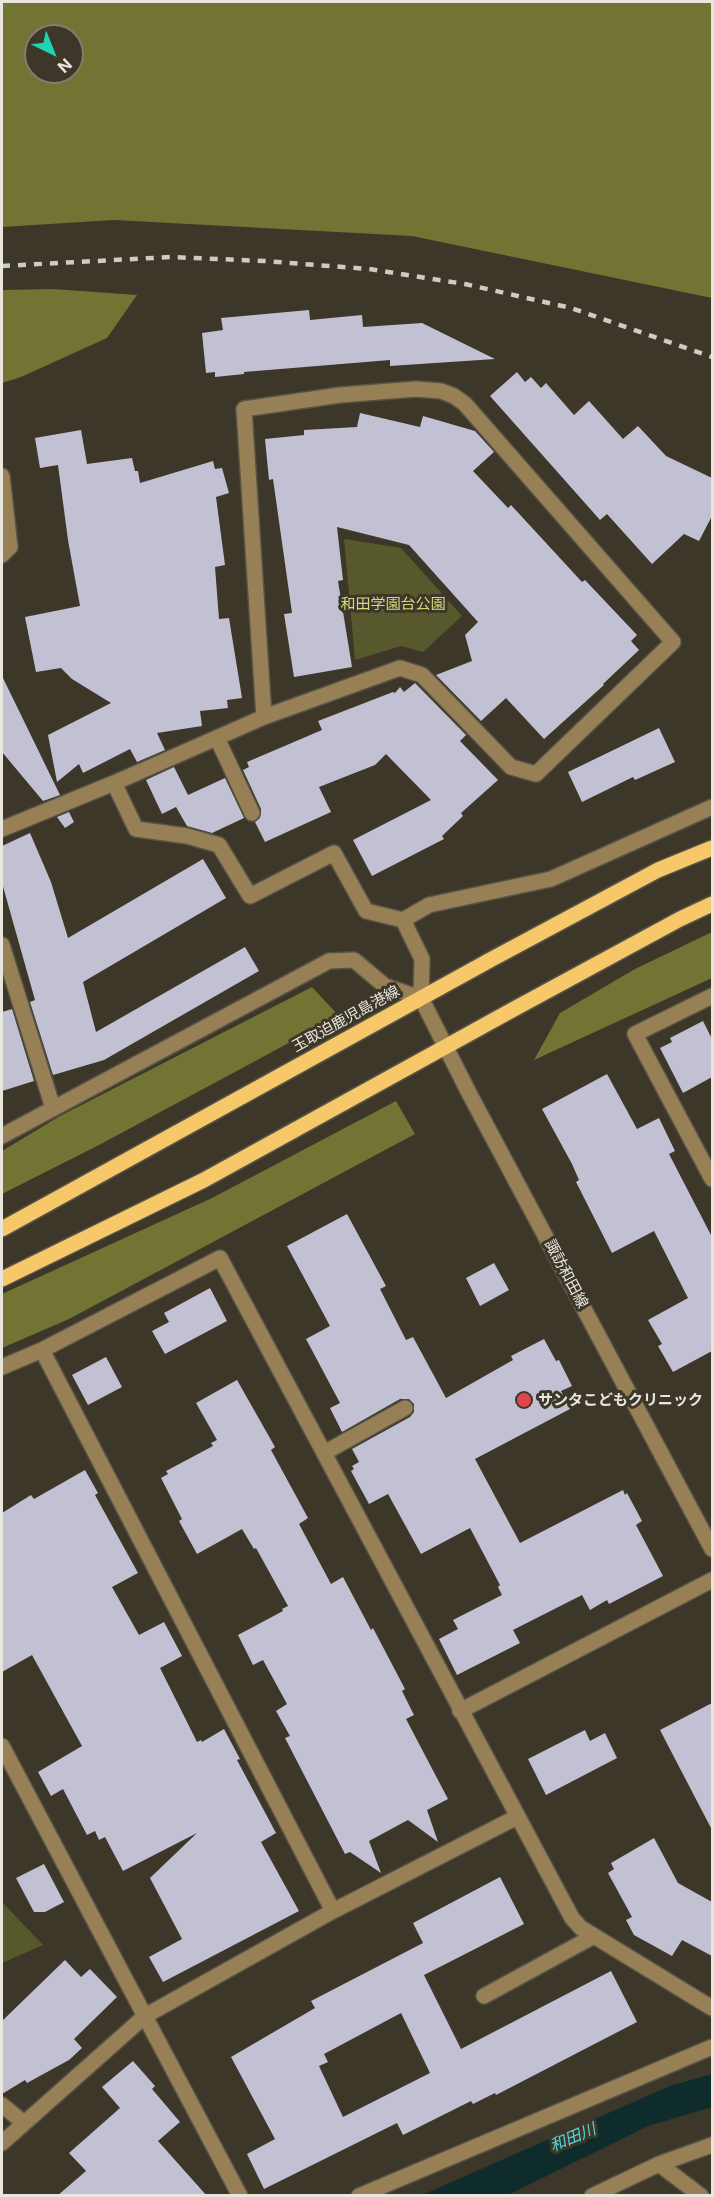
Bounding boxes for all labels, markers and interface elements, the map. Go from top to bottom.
north arrow [24,24,84,84]
text: N [54,54,76,77]
park label: 和田学園台公園 [341,595,445,613]
street label: 玉取迫鹿児島港線 [289,982,403,1056]
street label: 諏訪和田線 [540,1237,592,1311]
marker: サンタこどもクリニック [515,1391,533,1409]
place label: サンタこどもクリニック [538,1391,703,1409]
water label: 和田川 [547,2120,599,2156]

